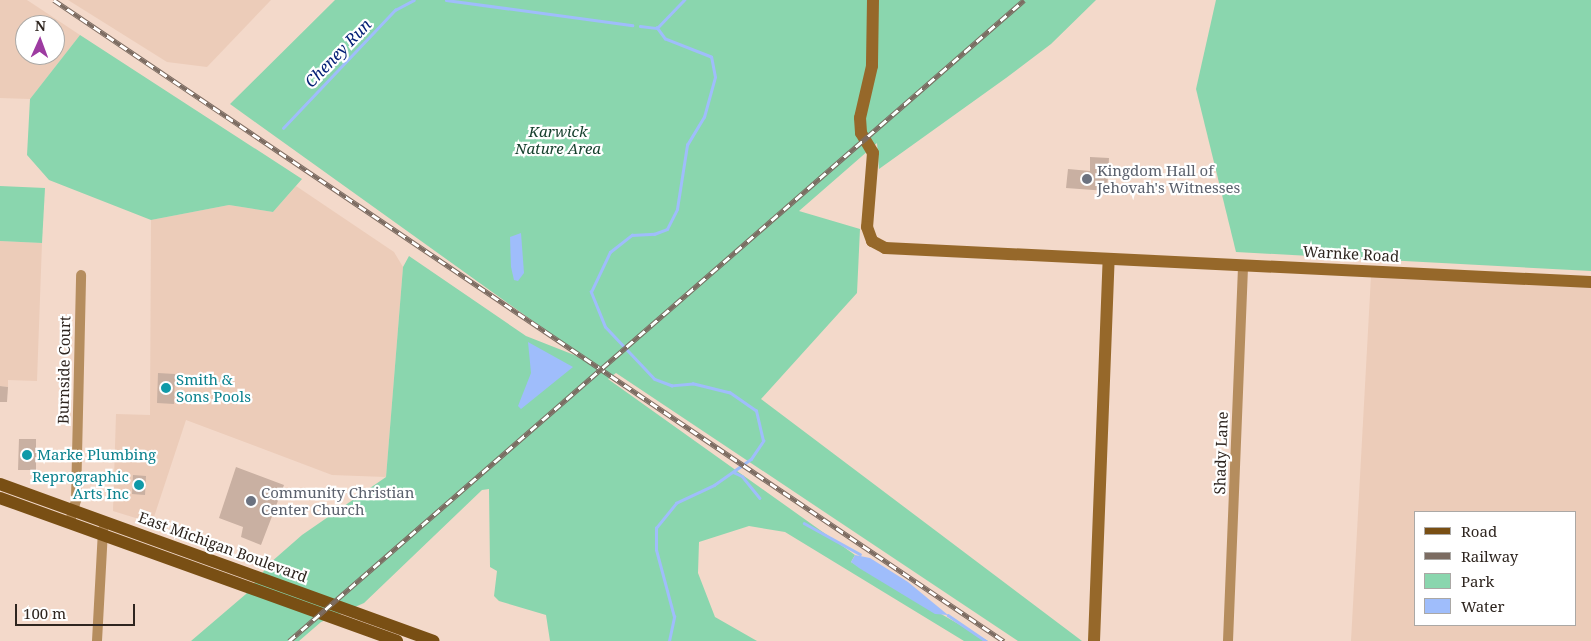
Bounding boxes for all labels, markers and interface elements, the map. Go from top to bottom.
north arrow [15,15,65,65]
water label: Cheney Run [301,15,375,91]
text: N [35,16,46,35]
park label: Karwick Nature Area [515,122,601,157]
place label: Kingdom Hall of Jehovah's Witnesses [1097,161,1240,196]
marker: Kingdom Hall of Jehovah's Witnesses [1081,173,1093,185]
street label: Warnke Road [1302,242,1400,266]
street label: Burnside Court [54,316,74,424]
place label: Smith & Sons Pools [176,370,251,405]
marker: Smith & Sons Pools [160,382,172,394]
street label: Shady Lane [1211,411,1231,495]
place label: Marke Plumbing [37,446,156,464]
marker: Marke Plumbing [21,449,33,461]
place label: Reprographic Arts Inc [32,467,129,502]
marker: Reprographic Arts Inc [133,479,145,491]
place label: Community Christian Center Church [261,483,414,518]
marker: Community Christian Center Church [245,495,257,507]
street label: East Michigan Boulevard [136,508,310,586]
legend [1414,511,1576,626]
text: Road [1461,521,1497,541]
text: Railway [1461,546,1518,566]
text: Park [1461,571,1494,591]
scale bar [18,594,138,626]
text: Water [1461,596,1504,616]
text: 100 m [23,603,66,623]

